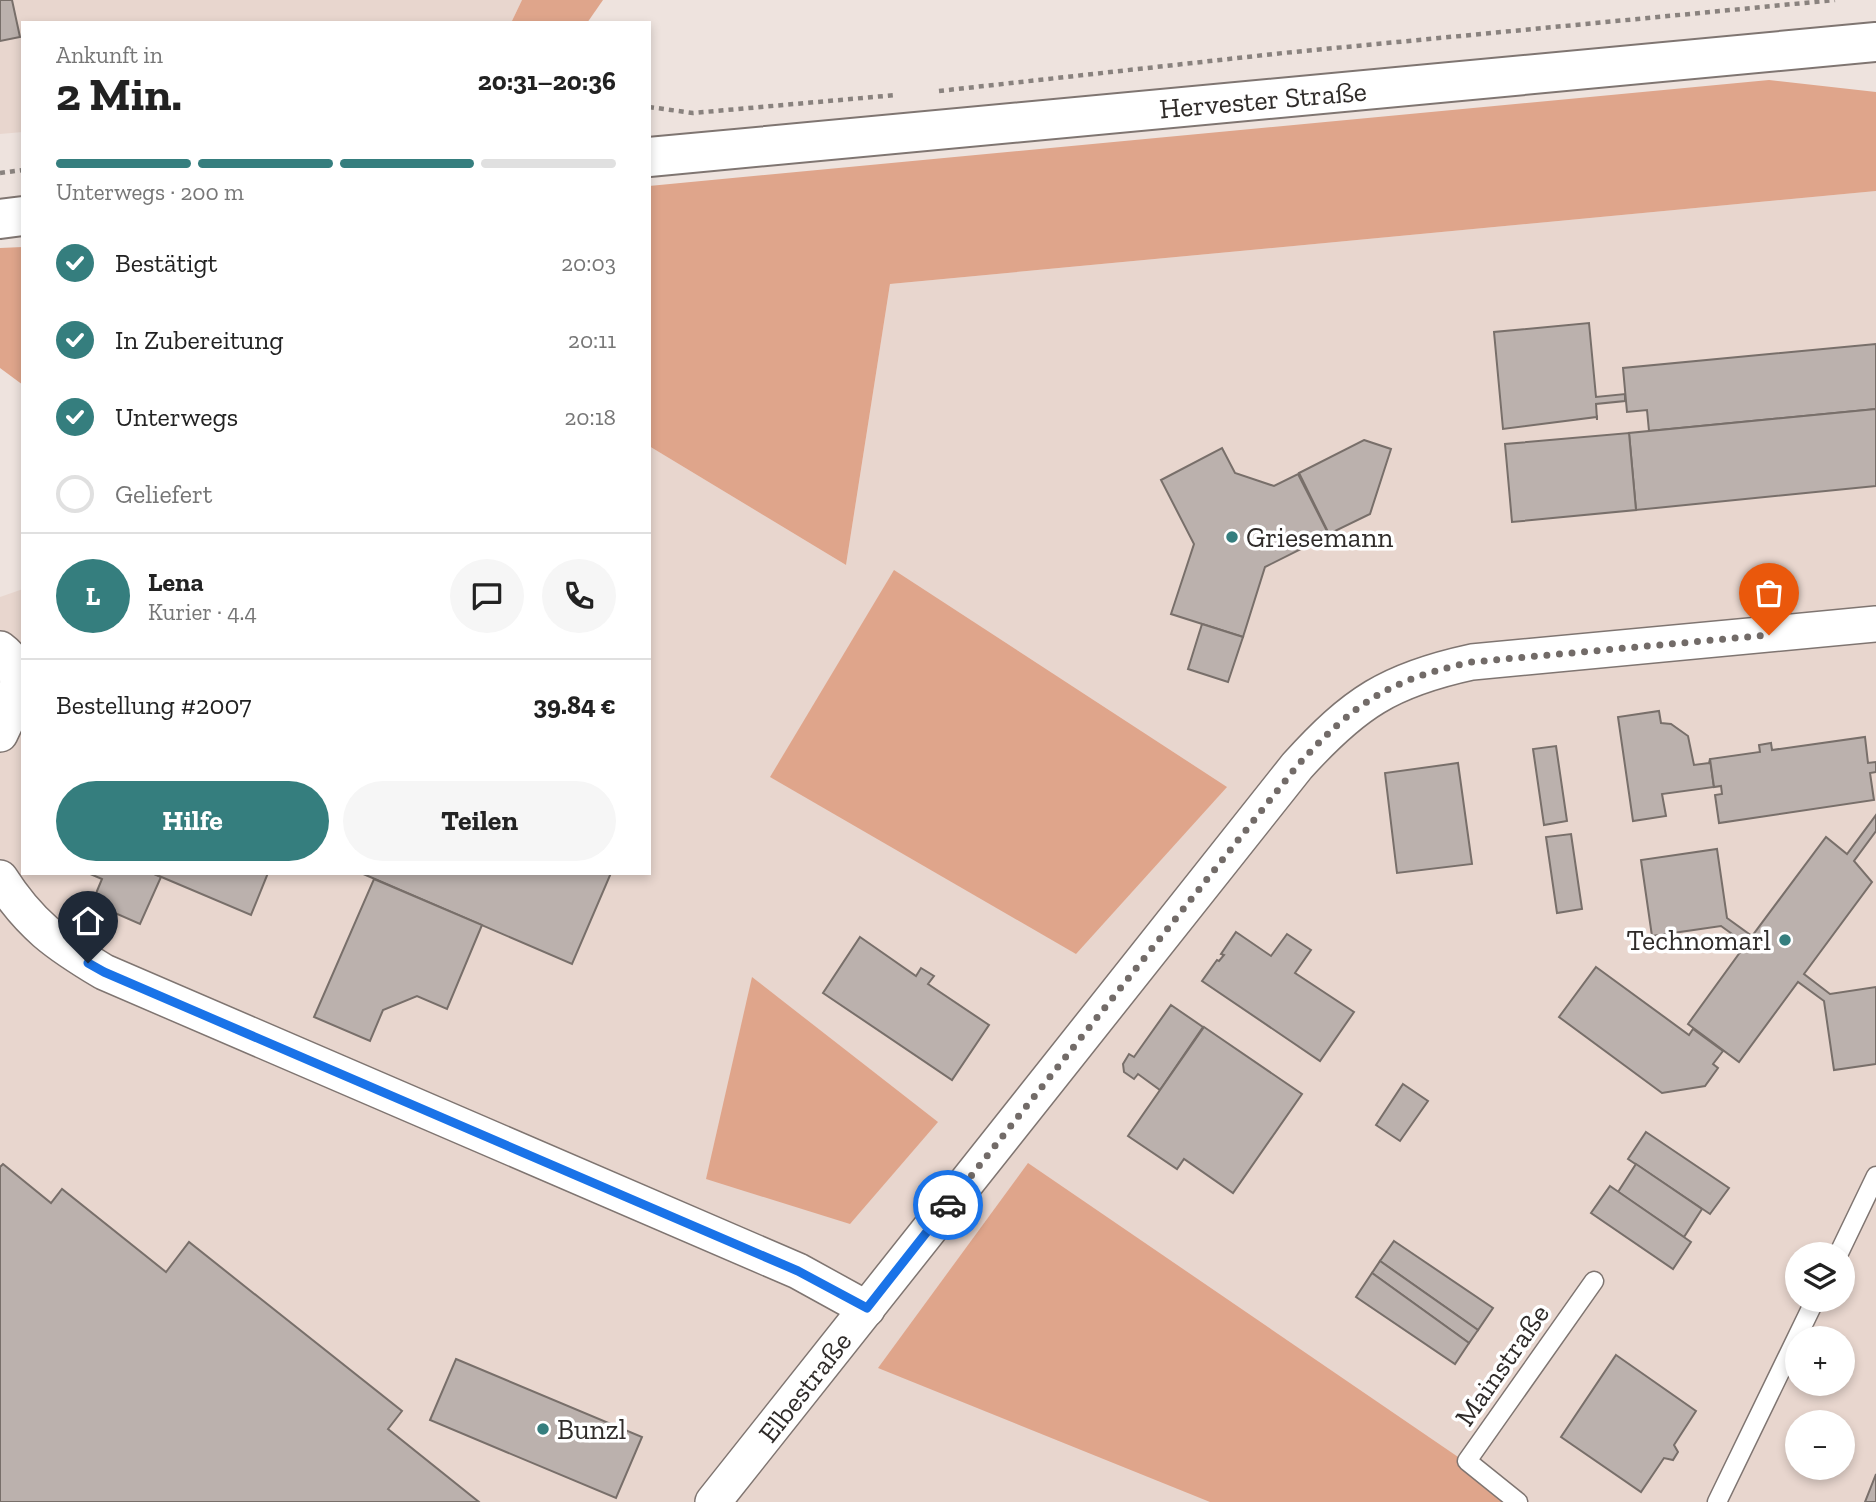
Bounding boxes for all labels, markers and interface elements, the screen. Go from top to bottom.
text: Ankunft in [56,41,163,69]
text: 20:31–20:36 [478,65,616,97]
text: 2 Min. [56,67,182,122]
street label: Hervester Straße [1158,75,1368,125]
text: Unterwegs · 200 m [56,178,244,206]
icon: check [56,244,94,282]
text: Bestätigt [115,247,217,279]
text: 20:03 [561,249,616,277]
icon: check [56,321,94,359]
text: In Zubereitung [115,324,283,356]
text: 20:11 [568,326,616,354]
icon: check [56,398,94,436]
text: Unterwegs [115,401,238,433]
text: 20:18 [565,403,616,431]
text: Geliefert [115,478,213,510]
place label: Griesemann [1246,521,1393,554]
marker: Griesemann [1224,529,1240,545]
button: chat [450,559,524,633]
button: phone [542,559,616,633]
pin [1739,563,1799,635]
text: Lena [148,566,204,598]
icon: bag [1750,574,1788,612]
text: L [86,580,100,612]
text: Kurier · 4.4 [148,598,257,626]
text: Bestellung #2007 [56,689,252,721]
text: 39.84 € [533,689,616,721]
button: Hilfe [56,781,329,861]
button: Teilen [343,781,616,861]
pin [58,891,118,963]
icon: home [69,902,107,940]
place label: Technomarl [1627,924,1771,957]
marker: Technomarl [1777,932,1793,948]
courier [913,1170,983,1240]
icon: car [929,1186,967,1224]
map controls [1785,1242,1855,1480]
button: layers [1785,1242,1855,1312]
street label: Mainstraße [1448,1298,1556,1432]
street label: Elbestraße [752,1325,858,1449]
button: + [1785,1326,1855,1396]
button: − [1785,1410,1855,1480]
place label: Bunzl [557,1413,626,1446]
marker: Bunzl [535,1421,551,1437]

